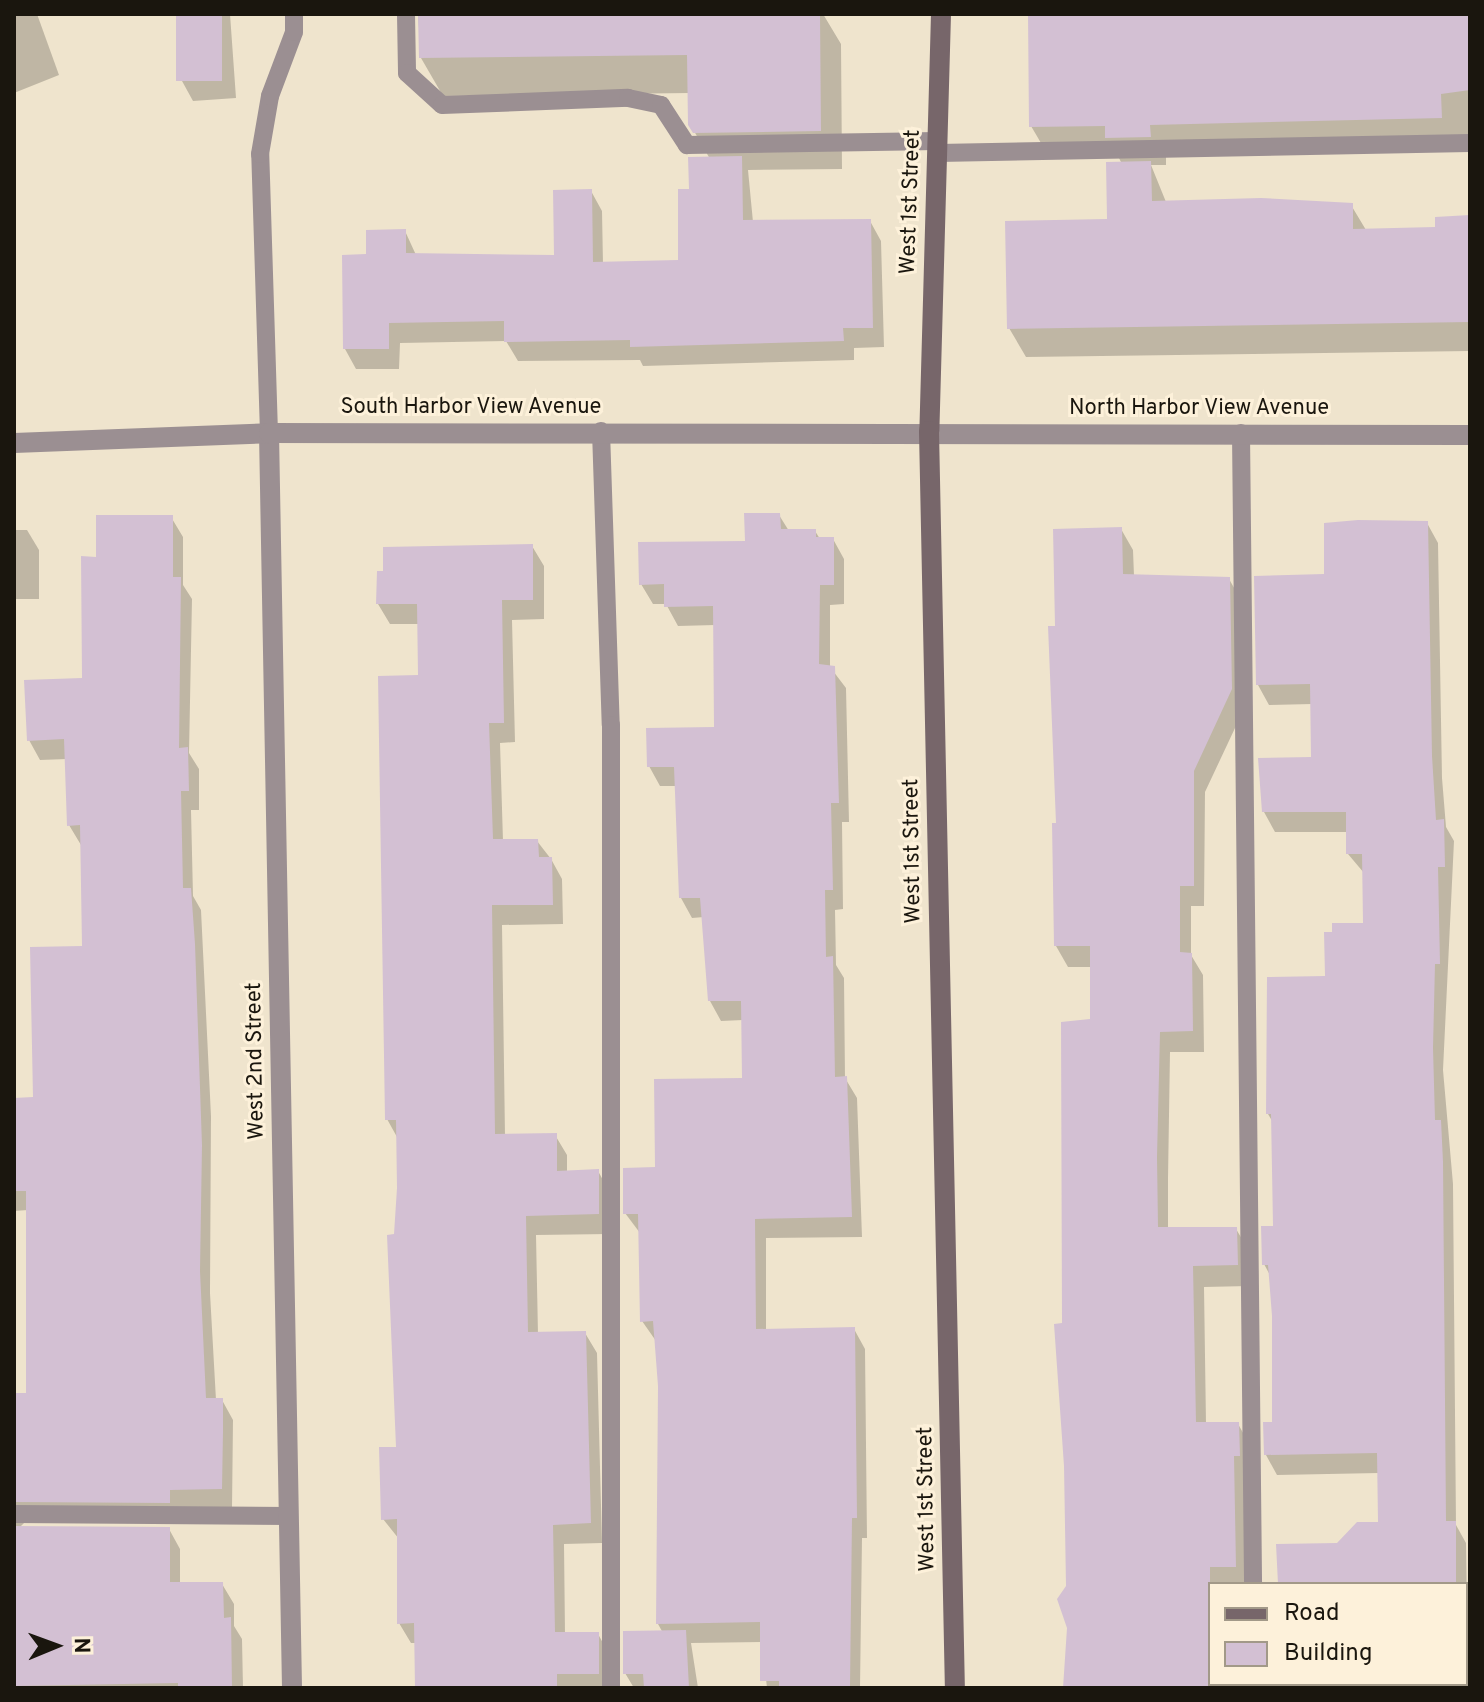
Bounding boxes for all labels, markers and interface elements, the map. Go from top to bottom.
street label: West 1st Street [895,129,927,275]
street label: South Harbor View Avenue [340,395,602,421]
street label: North Harbor View Avenue [1068,396,1330,422]
street label: West 1st Street [899,778,927,924]
street label: West 2nd Street [241,982,271,1140]
street label: West 1st Street [913,1426,941,1572]
legend [1208,1582,1468,1686]
text: Road [1284,1599,1340,1629]
north arrow [16,1606,96,1686]
text: N [67,1637,94,1654]
text: Building [1284,1639,1373,1669]

